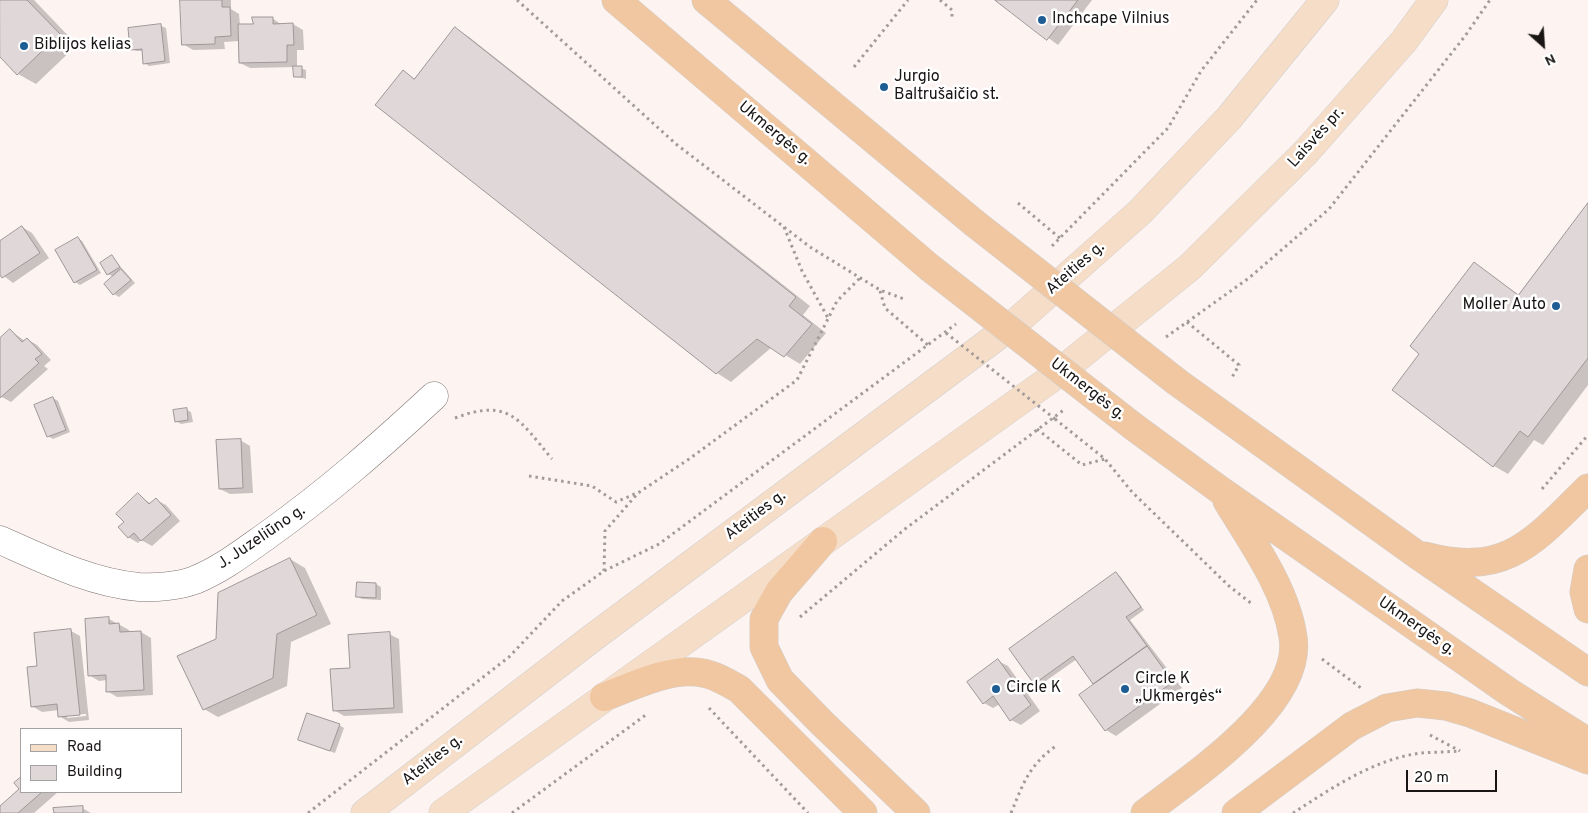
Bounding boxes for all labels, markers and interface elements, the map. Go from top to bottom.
place label: Inchcape Vilnius [1052,10,1169,30]
marker: Inchcape Vilnius [1036,14,1048,26]
north arrow [1518,20,1568,70]
place label: Biblijos kelias [34,36,131,56]
marker: Biblijos kelias [18,40,30,52]
text: N [1542,49,1558,69]
place label: Jurgio Baltrušaičio st. [894,68,999,106]
marker: Jurgio Baltrušaičio st. [878,81,890,93]
street label: Ukmergės g. [734,98,814,170]
street label: Laisvės pr. [1285,104,1349,172]
street label: Ateities g. [1043,238,1109,300]
place label: Moller Auto [1462,296,1546,316]
marker: Moller Auto [1550,300,1562,312]
street label: Ukmergės g. [1046,355,1128,425]
street label: Ateities g. [722,487,790,545]
street label: J. Juzeliūno g. [214,502,310,574]
street label: Ukmergės g. [1374,593,1458,661]
place label: Circle K „Ukmergės“ [1135,670,1222,708]
place label: Circle K [1006,679,1061,699]
marker: Circle K [990,683,1002,695]
marker: Circle K „Ukmergės“ [1119,683,1131,695]
legend [20,728,182,793]
street label: Ateities g. [399,731,467,791]
text: Road [67,738,102,757]
scale bar [1408,760,1499,792]
text: Building [67,763,122,782]
text: 20 m [1414,769,1449,788]

